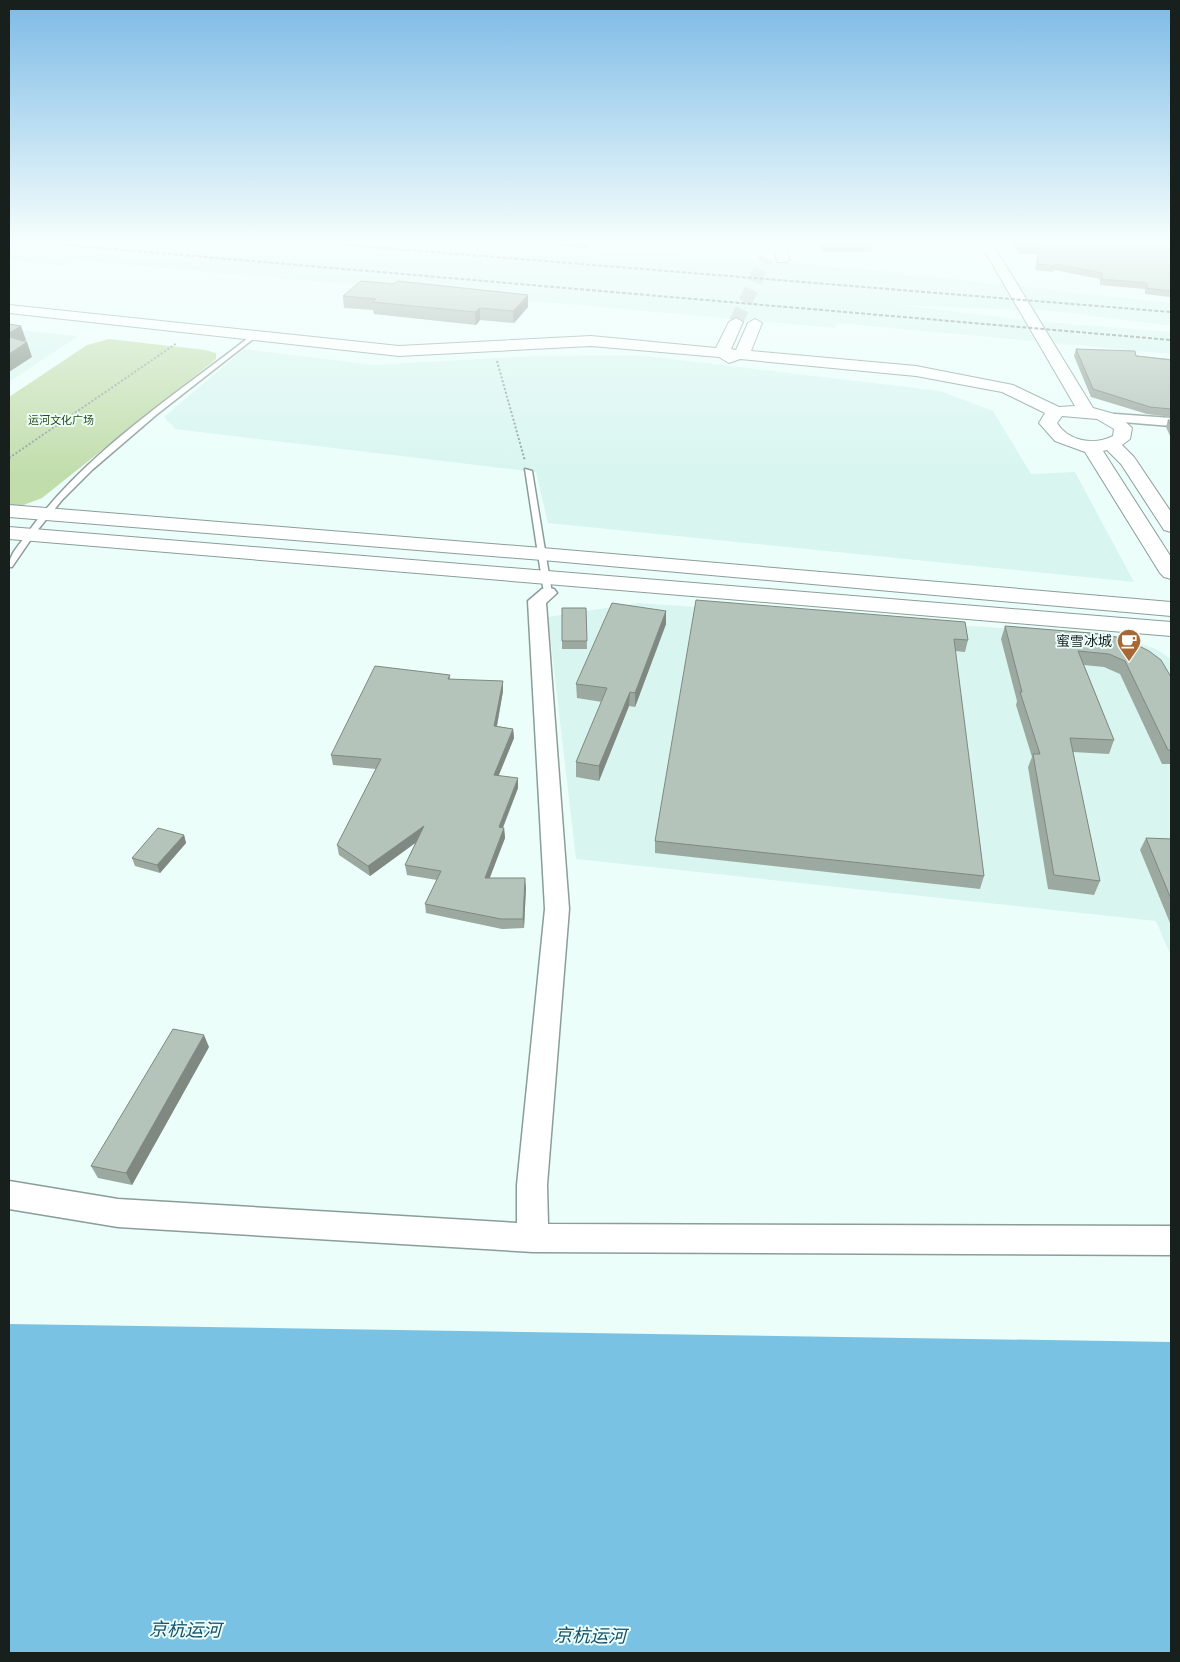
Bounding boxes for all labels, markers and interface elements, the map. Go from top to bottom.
park label: 运河文化广场 [28,413,94,427]
cafe icon: 蜜雪冰城 [1116,628,1142,662]
place label: 蜜雪冰城 [1056,632,1112,650]
water label: 京杭运河 [149,1617,224,1643]
water label: 京杭运河 [554,1623,629,1649]

